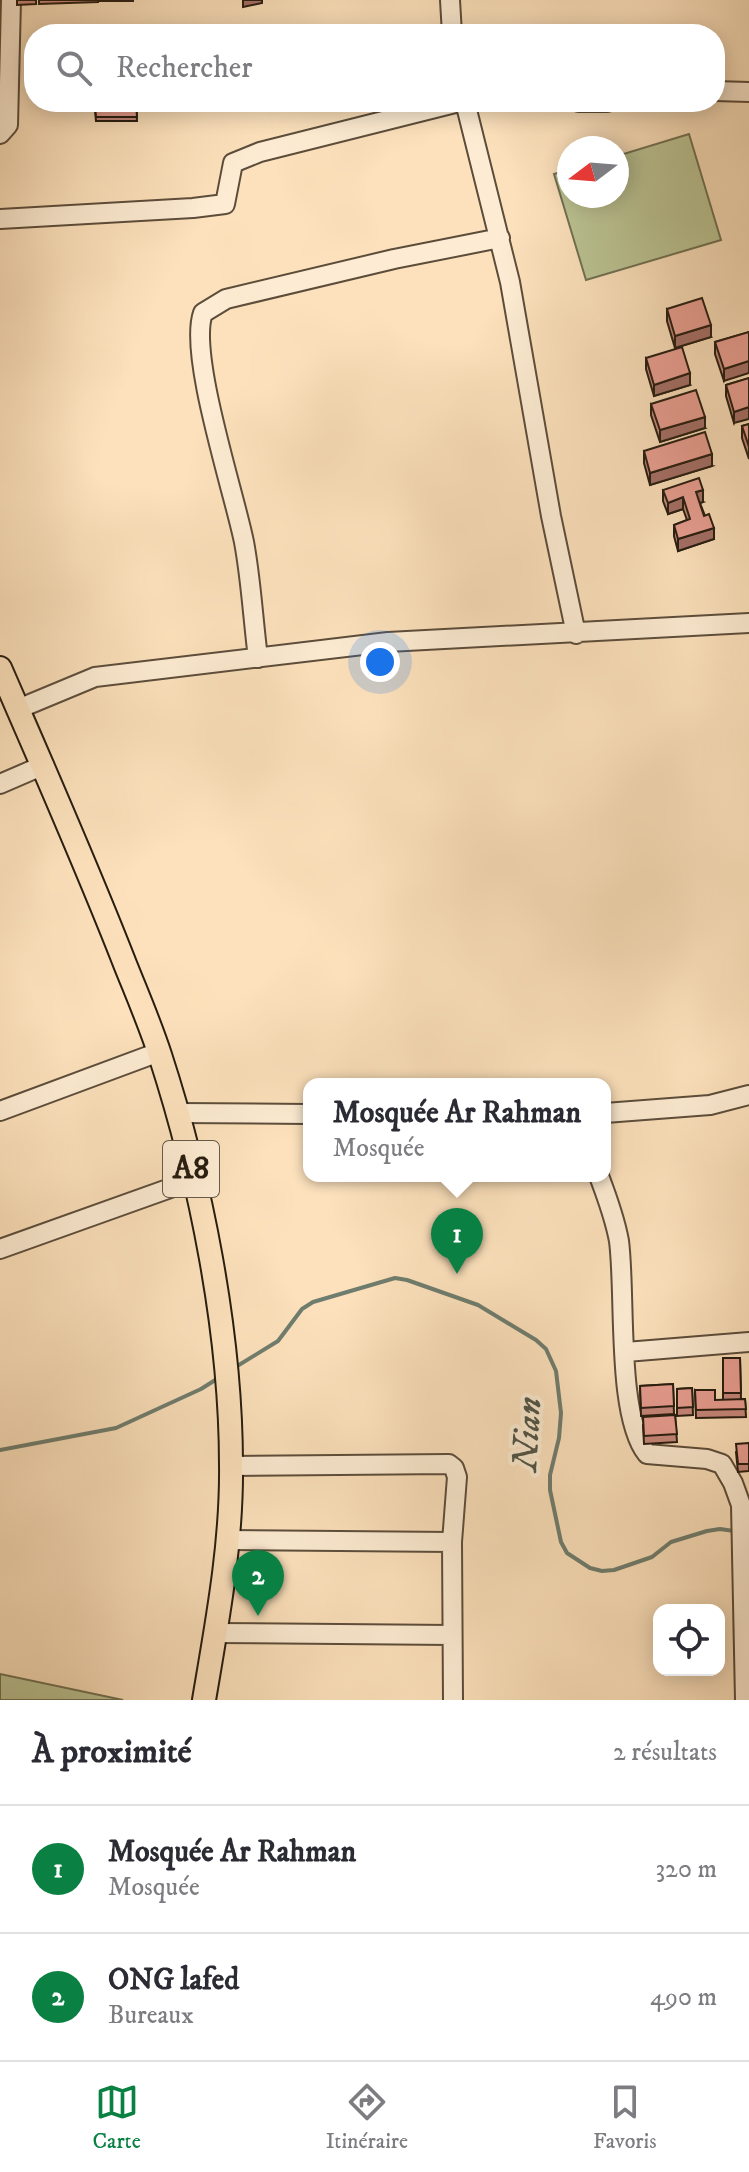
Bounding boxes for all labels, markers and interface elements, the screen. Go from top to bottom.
search box [24,24,725,112]
icon: search [52,46,96,90]
text: Rechercher [116,50,252,87]
north arrow [557,136,629,208]
your location [360,642,400,682]
popup [303,1078,611,1182]
text: Mosquée Ar Rahman [333,1095,581,1132]
text: Mosquée [333,1132,425,1165]
road number: A8 [163,1141,219,1197]
pin: 1 [431,1208,483,1274]
water label: Nian [503,1395,553,1475]
pin: 2 [232,1550,284,1616]
map controls [653,1604,725,1676]
button: locate [653,1604,725,1676]
text: À proximité [32,1731,192,1773]
text: 2 résultats [613,1736,717,1769]
text: Mosquée Ar Rahman [108,1834,356,1871]
text: 1 [53,1853,63,1886]
text: 320 m [655,1853,717,1886]
text: Mosquée [108,1871,200,1904]
text: ONG lafed [108,1962,239,1999]
text: 2 [52,1981,64,2014]
text: 490 m [650,1981,717,2014]
text: Bureaux [108,1999,194,2032]
tab: Carte [92,2080,141,2155]
tab: Itinéraire [326,2080,408,2155]
tab: Favoris [593,2080,657,2155]

